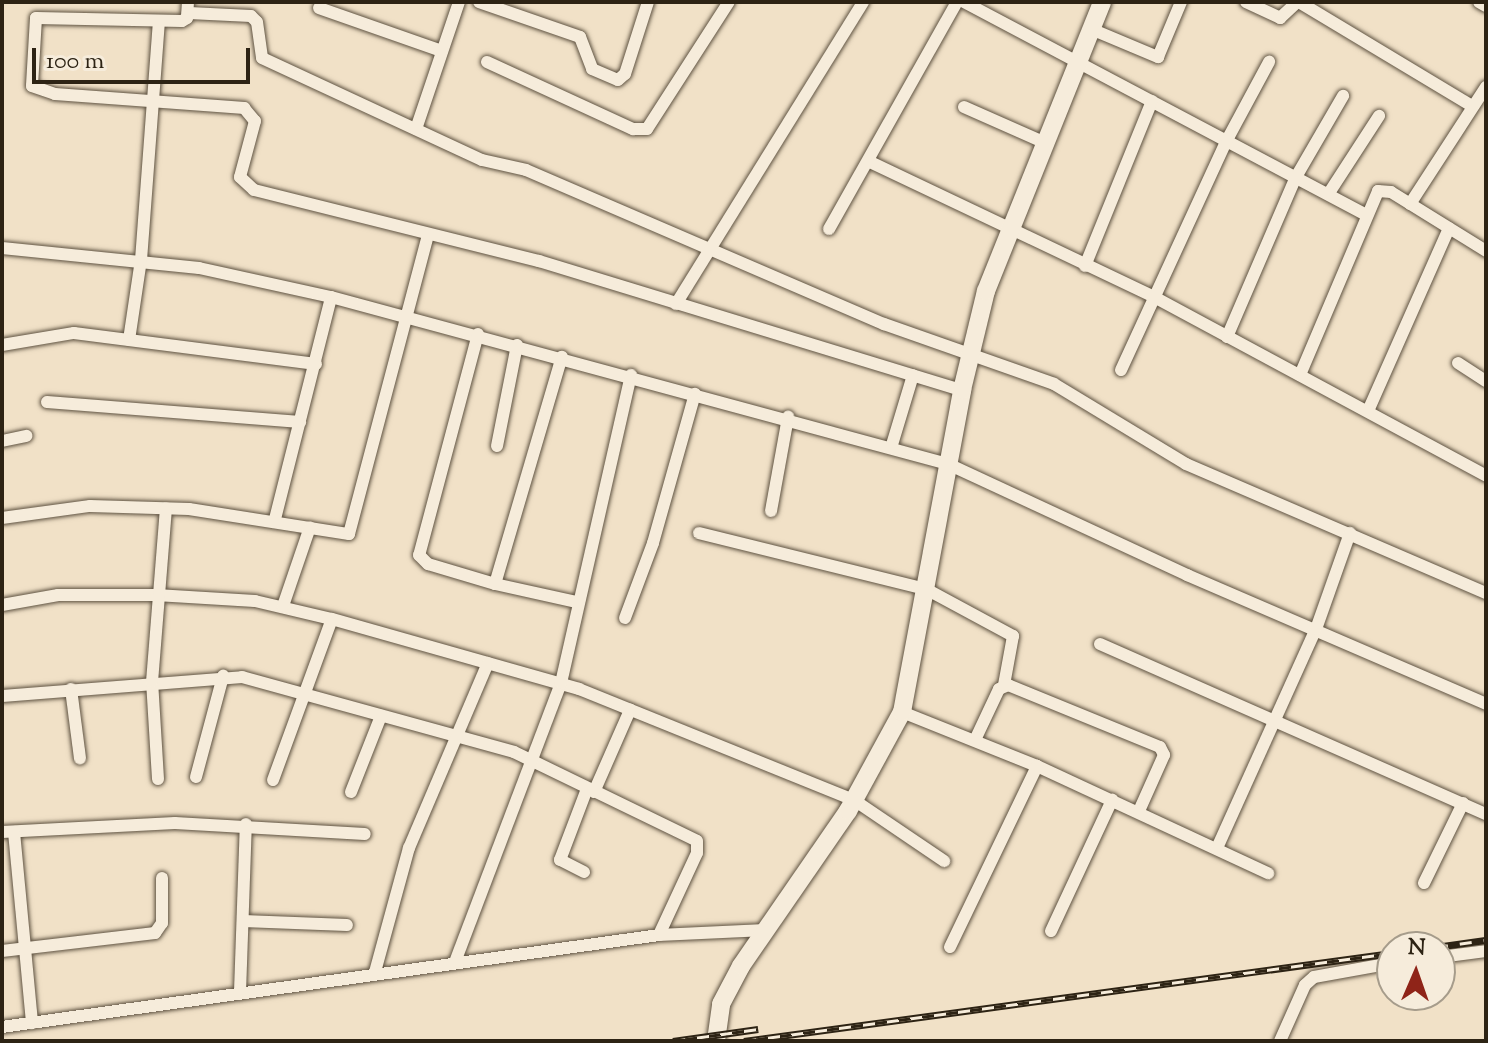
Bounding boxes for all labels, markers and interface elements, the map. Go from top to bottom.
scale bar [36,32,254,82]
text: 100 m [46,45,104,79]
north arrow [1376,931,1456,1011]
text: N [1407,933,1426,965]

